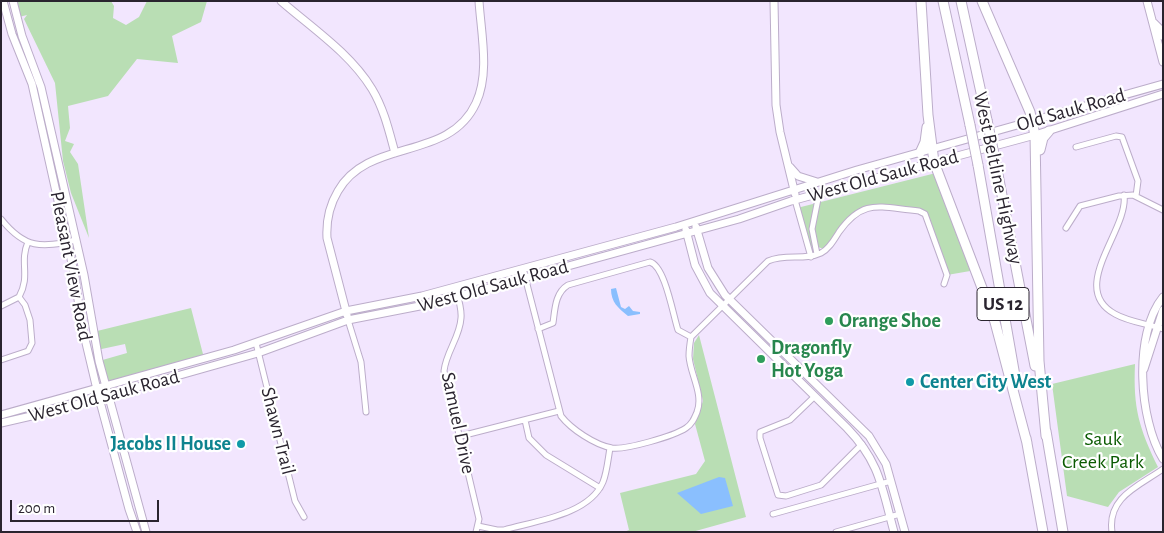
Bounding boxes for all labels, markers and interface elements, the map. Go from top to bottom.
street label: Old Sauk Road [1014,83,1128,137]
street label: West Beltline Highway [968,89,1028,267]
street label: West Old Sauk Road [805,144,961,208]
street label: Pleasant View Road [45,189,97,343]
street label: West Old Sauk Road [415,254,571,318]
road number: US 12 [977,288,1029,320]
place label: Orange Shoe [839,309,941,333]
marker: Orange Shoe [823,315,835,327]
place label: Dragonfly Hot Yoga [771,336,852,383]
marker: Dragonfly Hot Yoga [755,353,767,365]
street label: West Old Sauk Road [26,364,182,428]
street label: Samuel Drive [436,370,480,476]
place label: Center City West [920,370,1051,394]
marker: Center City West [904,376,916,388]
street label: Shawn Trail [256,385,300,477]
park label: Sauk Creek Park [1062,427,1144,474]
place label: Jacobs II House [110,432,231,456]
marker: Jacobs II House [235,438,247,450]
scale bar [12,490,161,522]
text: 200 m [18,501,55,516]

